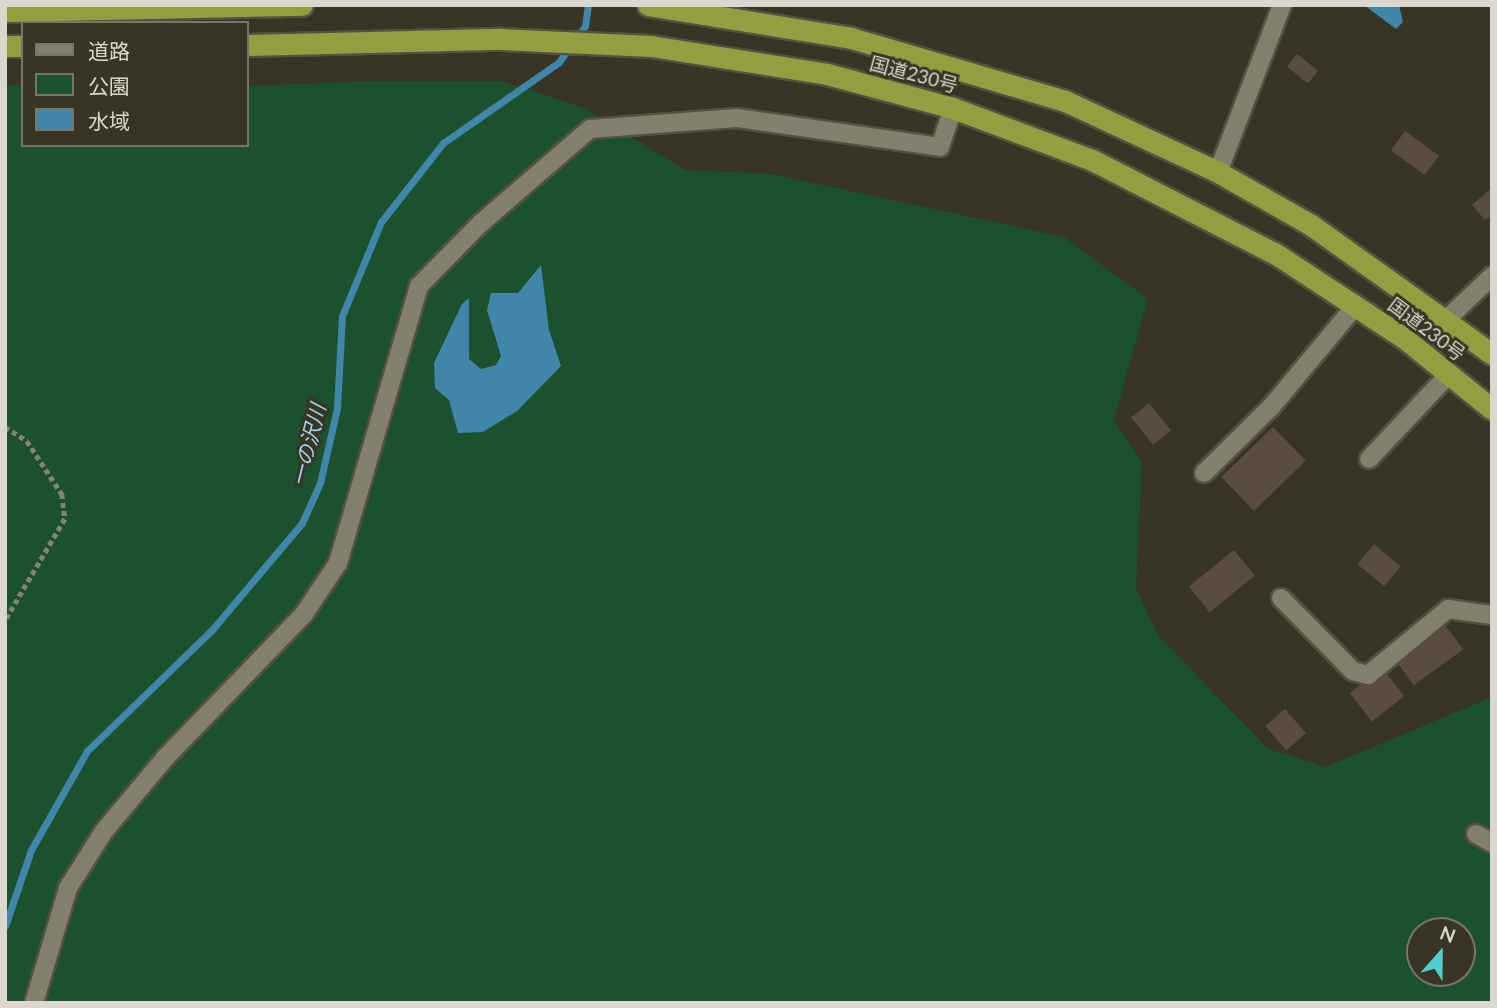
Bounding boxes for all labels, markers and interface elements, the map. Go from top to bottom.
legend [21,21,248,147]
text: 道路 [88,38,130,63]
street label: 国道230号 [868,51,960,97]
text: 公園 [88,73,130,98]
text: 水域 [88,108,130,133]
street label: 国道230号 [1384,293,1470,365]
water label: 一の沢川 [286,401,330,489]
north arrow [1406,917,1476,987]
text: N [1437,920,1459,947]

